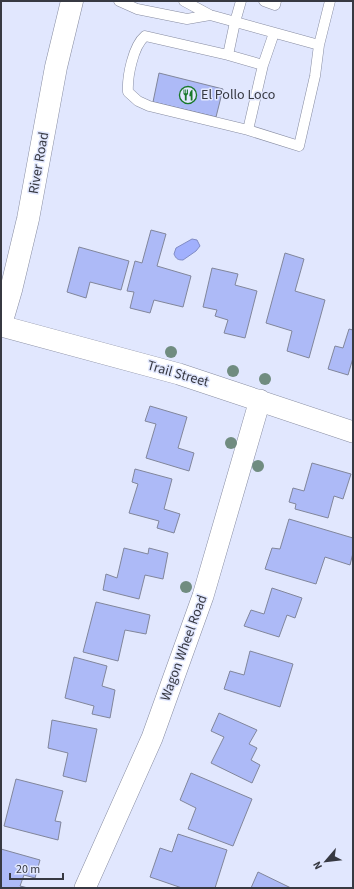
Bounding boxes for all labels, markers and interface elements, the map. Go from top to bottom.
restaurant icon: El Pollo Loco [178,85,198,105]
place label: El Pollo Loco [201,85,275,105]
street label: River Road [24,130,54,196]
street label: Trail Street [145,356,211,392]
street label: Wagon Wheel Road [156,592,212,704]
north arrow [306,841,346,881]
scale bar [10,855,63,881]
text: N [309,859,326,872]
text: 20 m [16,861,40,878]

